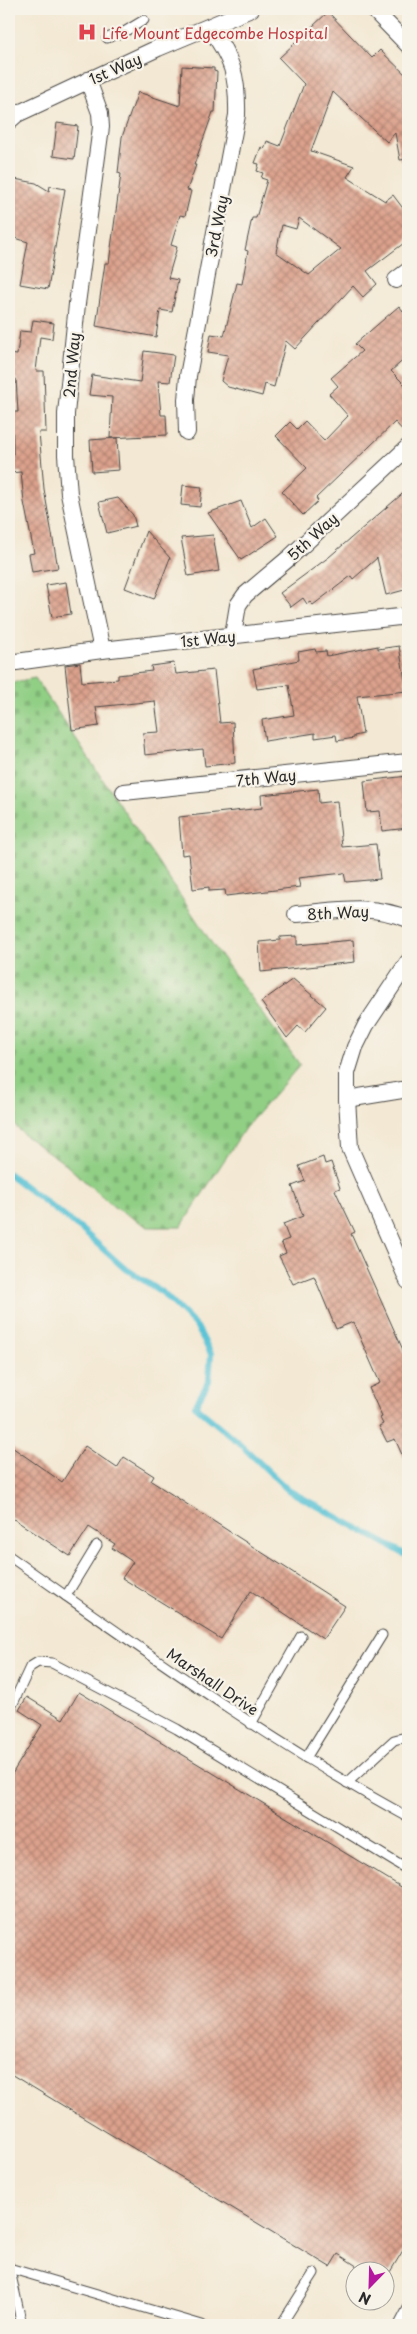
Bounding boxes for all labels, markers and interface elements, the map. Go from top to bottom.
hospital icon: Life Mount Edgecombe Hospital [76,21,98,43]
place label: Life Mount Edgecombe Hospital [102,21,328,44]
street label: 1st Way [85,46,145,90]
street label: 3rd Way [199,193,233,259]
street label: 2nd Way [57,331,85,399]
street label: 5th Way [281,506,343,566]
street label: 1st Way [179,624,237,652]
street label: 7th Way [235,762,297,792]
street label: 8th Way [306,899,370,925]
street label: Marshall Drive [162,1642,264,1720]
north arrow [344,2262,394,2312]
text: N [356,2287,374,2310]

